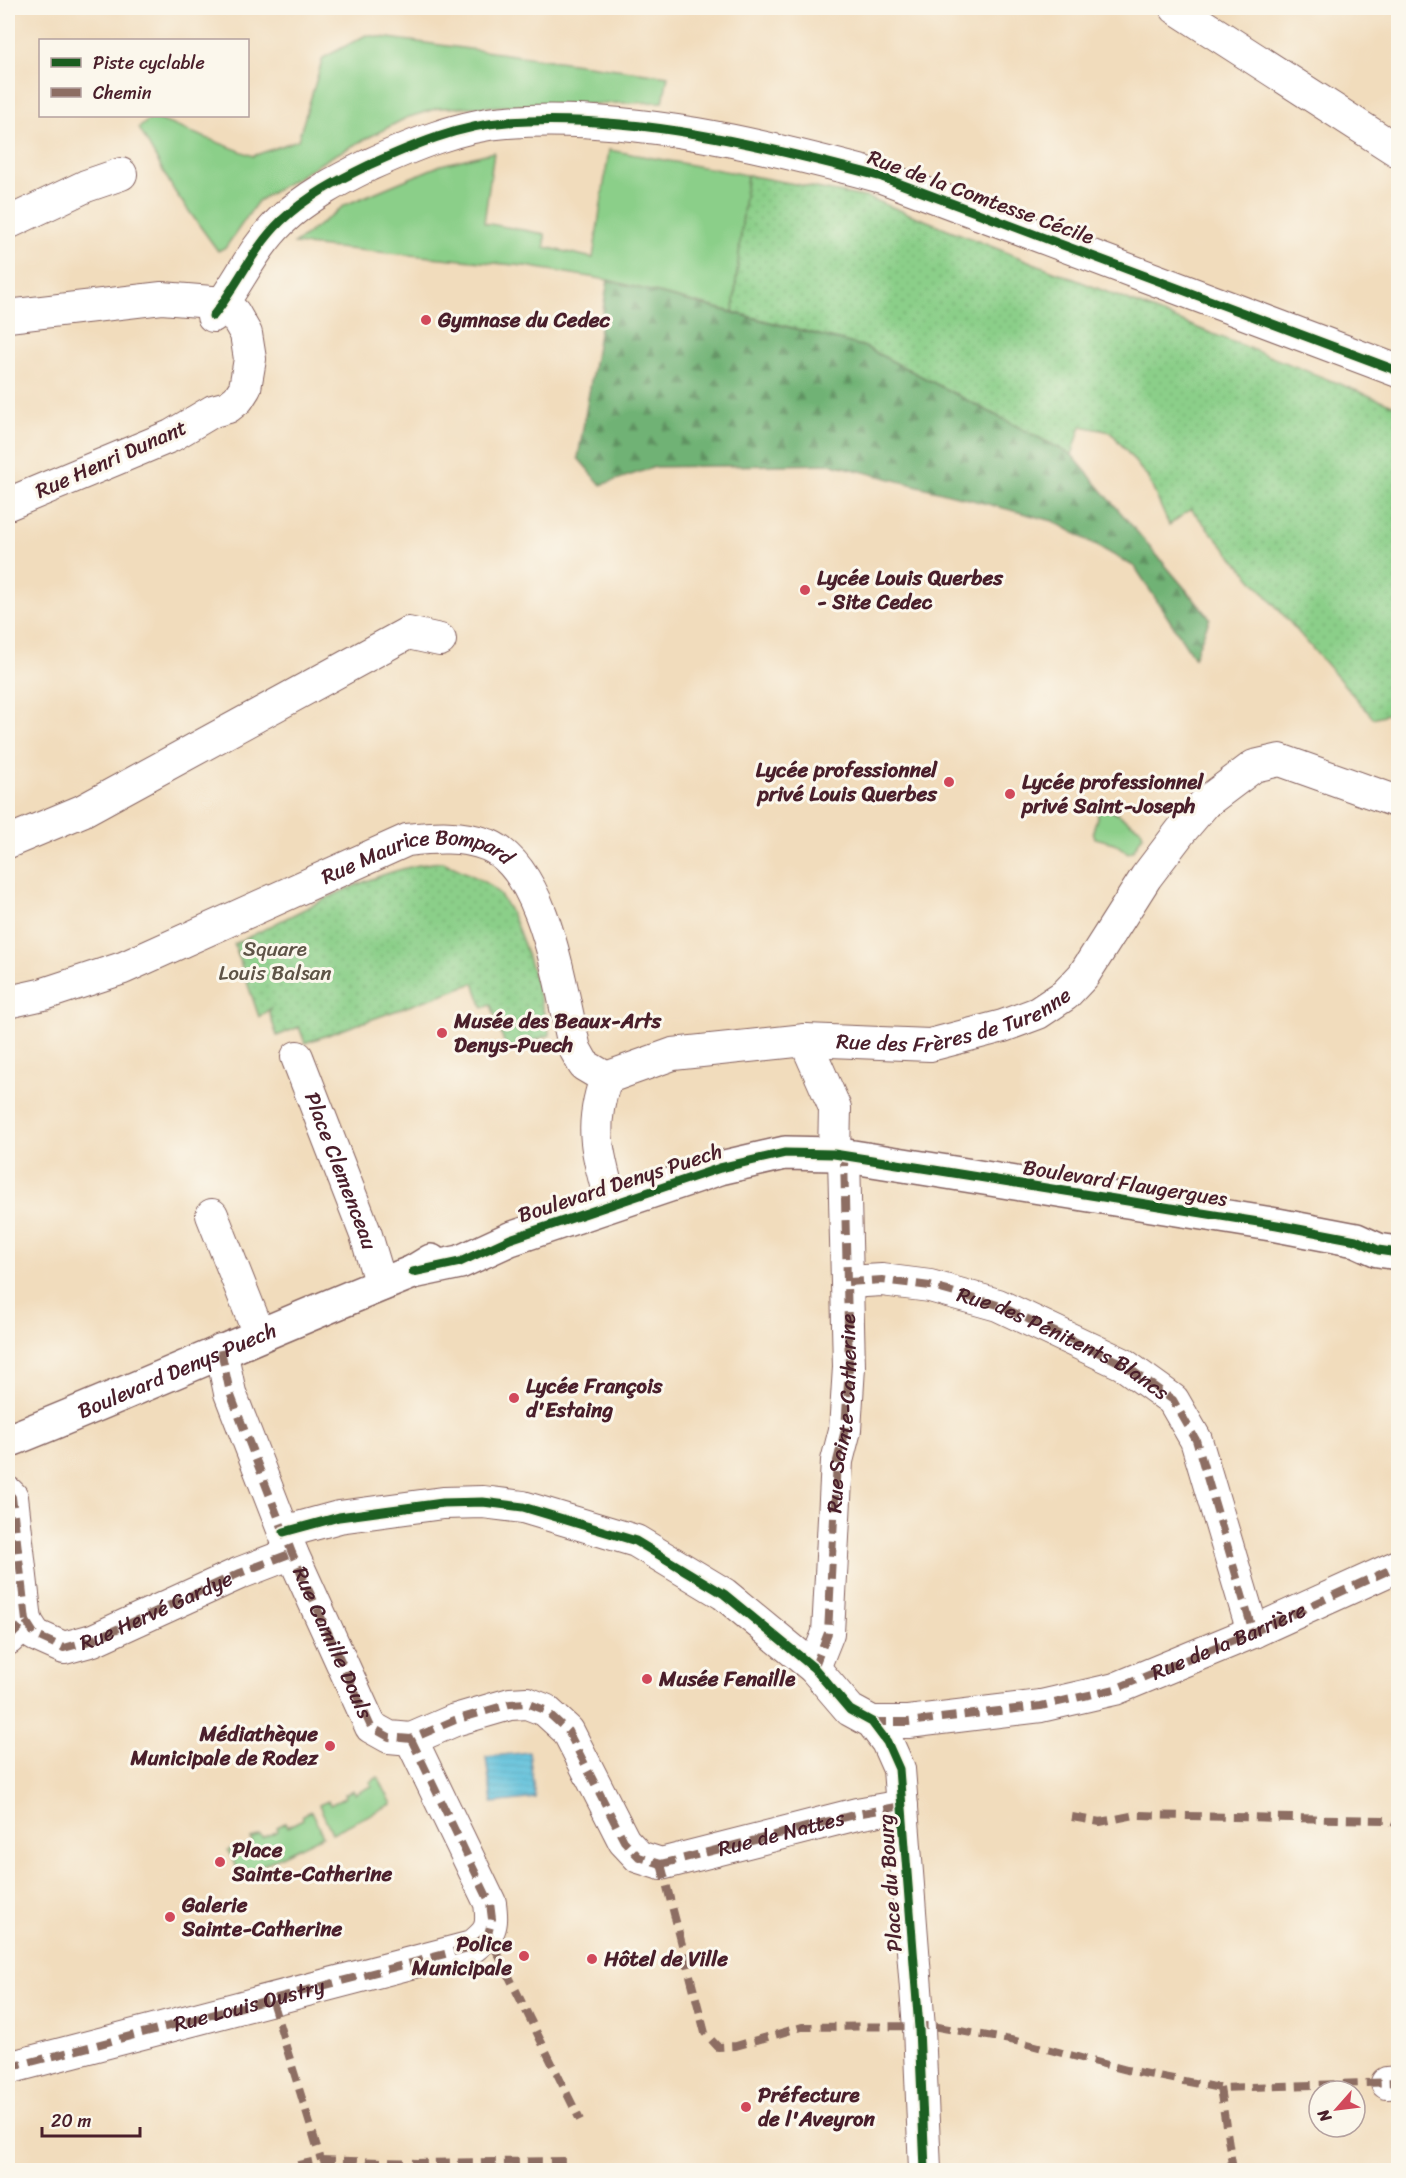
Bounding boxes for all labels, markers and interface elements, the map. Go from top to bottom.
legend [39,39,249,117]
text: Piste cyclable [93,47,205,79]
text: Chemin [93,77,152,109]
street label: Rue de la Comtesse Cécile [862,138,1100,256]
place label: Gymnase du Cedec [437,301,611,339]
marker: Gymnase du Cedec [419,313,433,327]
street label: Rue Henri Dunant [29,409,193,509]
place label: Lycée Louis Querbes - Site Cedec [817,559,1004,621]
marker: Lycée Louis Querbes - Site Cedec [798,583,812,597]
place label: Lycée professionnel privé Louis Querbes [756,751,938,813]
place label: Lycée professionnel privé Saint-Joseph [1020,763,1204,825]
marker: Lycée professionnel privé Louis Querbes [942,775,956,789]
marker: Lycée professionnel privé Saint-Joseph [1003,787,1017,801]
street label: Rue Maurice Bompard [315,819,525,895]
park label: Square Louis Balsan [218,930,332,992]
street label: Rue des Frères de Turenne [836,977,1079,1064]
place label: Musée des Beaux-Arts Denys-Puech [453,1002,663,1064]
marker: Musée des Beaux-Arts Denys-Puech [435,1026,449,1040]
street label: Place Clemenceau [293,1086,389,1255]
street label: Boulevard Denys Puech [513,1132,727,1234]
street label: Boulevard Flaugergues [1020,1148,1230,1218]
street label: Rue des Pénitents Blancs [953,1275,1178,1411]
street label: Boulevard Denys Puech [71,1311,283,1430]
street label: Rue Sainte-Catherine [815,1313,868,1514]
place label: Lycée François d'Estaing [526,1367,663,1429]
marker: Lycée François d'Estaing [507,1391,521,1405]
street label: Rue Hervé Gardye [75,1560,239,1662]
street label: Rue Camille Douls [282,1560,384,1726]
street label: Rue de la Barrière [1145,1591,1313,1691]
place label: Musée Fenaille [658,1660,796,1698]
marker: Musée Fenaille [640,1672,654,1686]
place label: Médiathèque Municipale de Rodez [129,1715,319,1777]
marker: Médiathèque Municipale de Rodez [323,1739,337,1753]
street label: Rue de Nattes [714,1799,849,1868]
street label: Place du Bourg [866,1812,914,1953]
place label: Place Sainte-Catherine [231,1831,393,1893]
marker: Place Sainte-Catherine [213,1855,227,1869]
place label: Galerie Sainte-Catherine [181,1886,343,1948]
marker: Galerie Sainte-Catherine [163,1910,177,1924]
place label: Police Municipale [411,1925,513,1987]
place label: Hôtel de Ville [603,1940,728,1978]
marker: Police Municipale [517,1949,531,1963]
marker: Hôtel de Ville [585,1952,599,1966]
street label: Rue Louis Oustry [169,1967,329,2043]
place label: Préfecture de l'Aveyron [758,2076,875,2138]
north arrow [1307,2079,1367,2139]
scale bar [42,2100,140,2138]
marker: Préfecture de l'Aveyron [739,2100,753,2114]
text: N [1308,2103,1340,2128]
text: 20 m [51,2105,91,2137]

